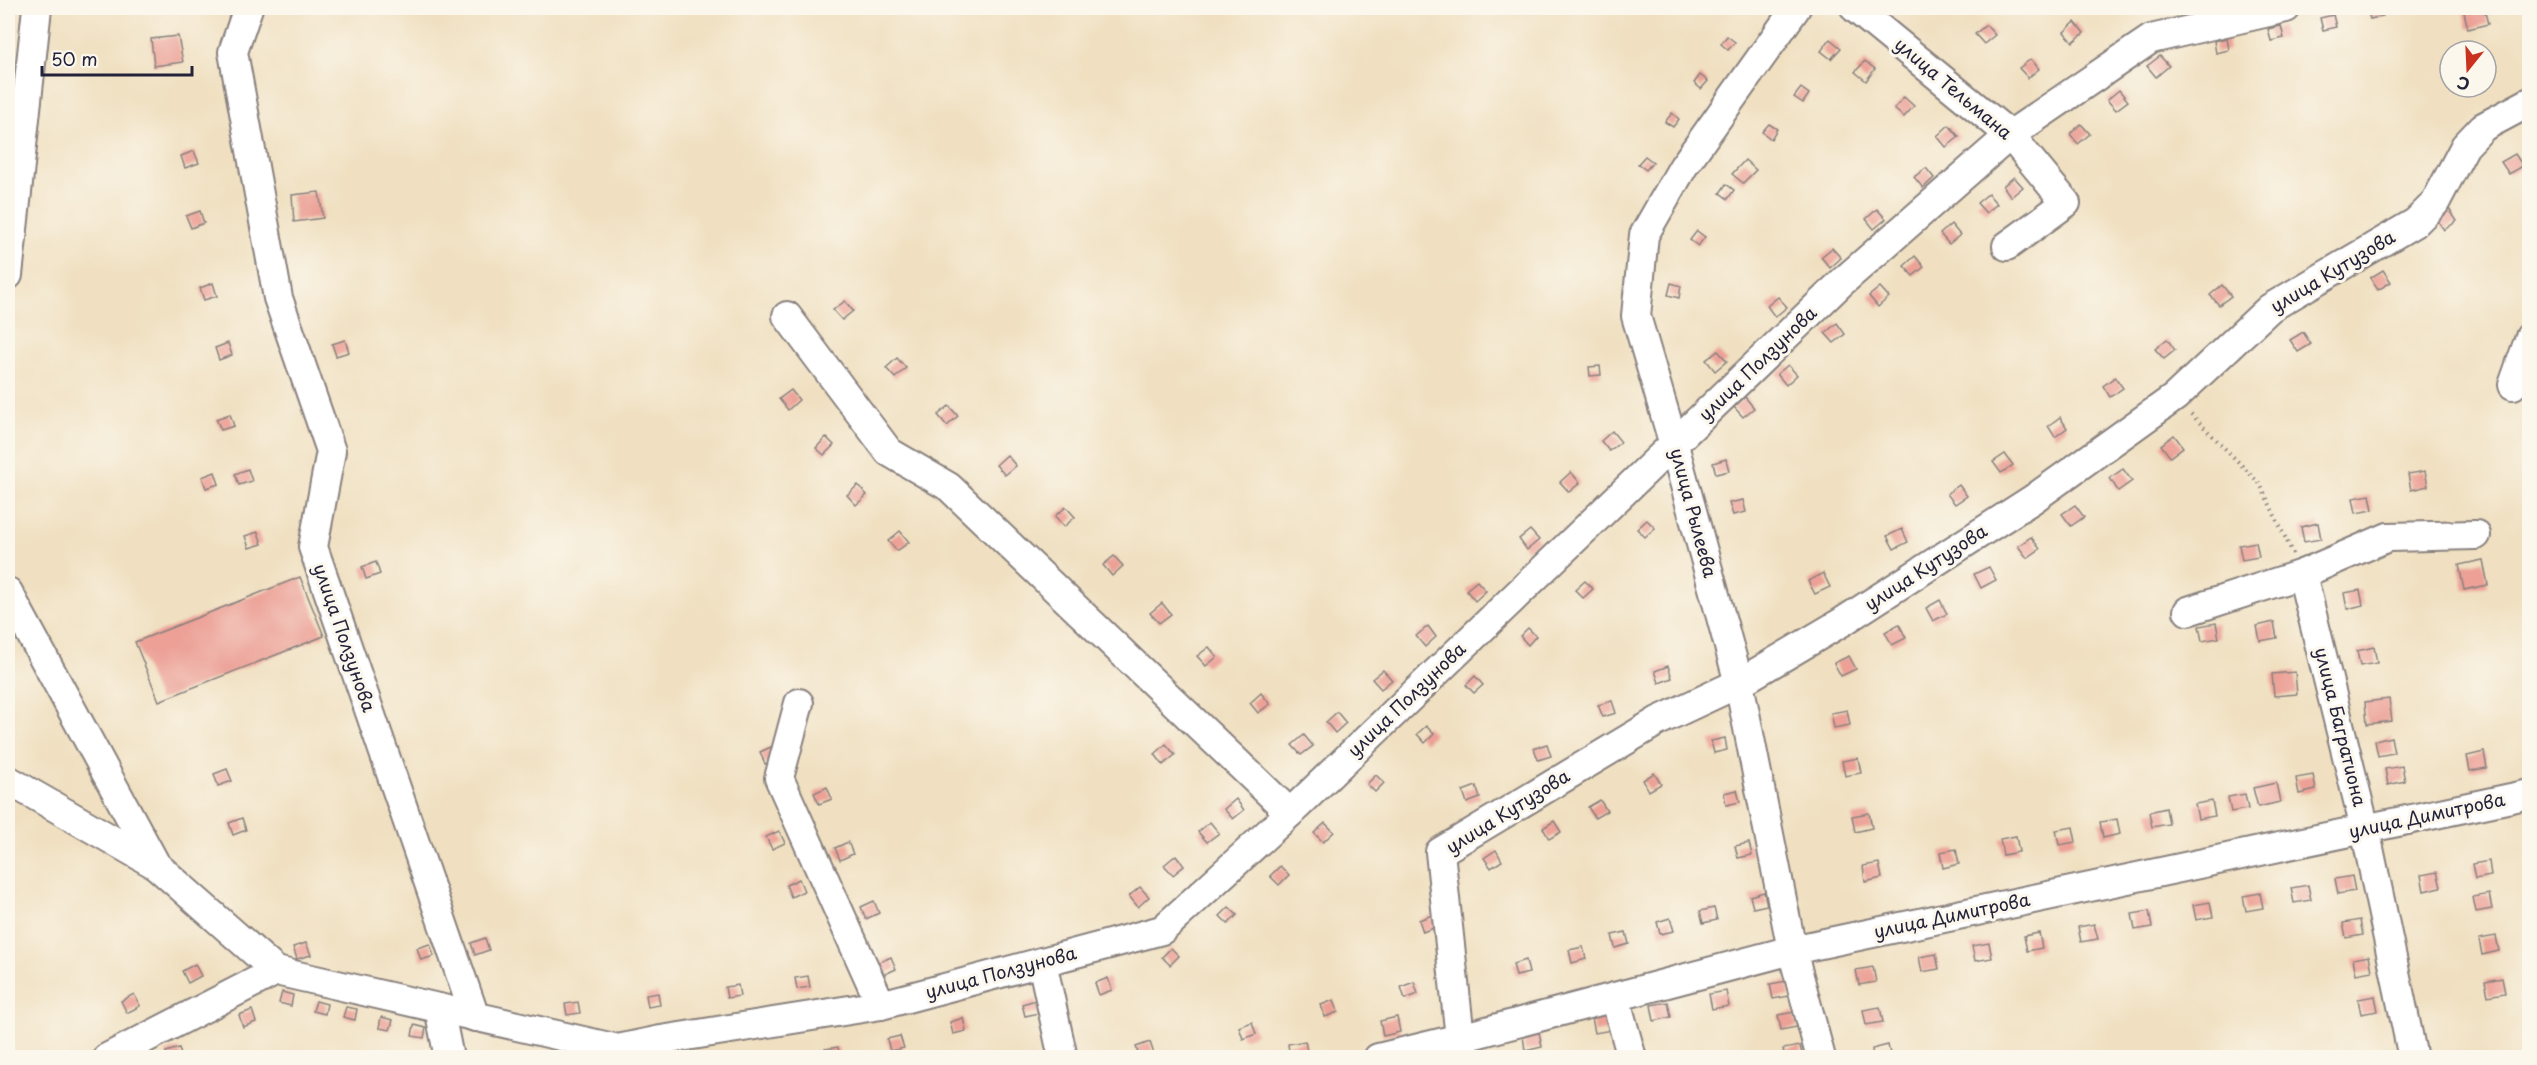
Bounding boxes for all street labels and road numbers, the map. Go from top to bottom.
street label: улица Тельмана [1889,30,2019,146]
street label: улица Кутузова [2265,222,2400,319]
street label: улица Ползунова [1692,299,1823,427]
street label: улица Рылеева [1664,445,1725,581]
street label: улица Кутузова [1859,516,1993,617]
street label: улица Ползунова [307,560,384,716]
street label: улица Ползунова [1341,635,1472,763]
street label: улица Багратиона [2309,644,2375,810]
street label: улица Кутузова [1440,761,1575,860]
street label: улица Димитрова [2346,785,2508,844]
street label: улица Димитрова [1871,885,2033,944]
street label: улица Ползунова [922,938,1080,1005]

